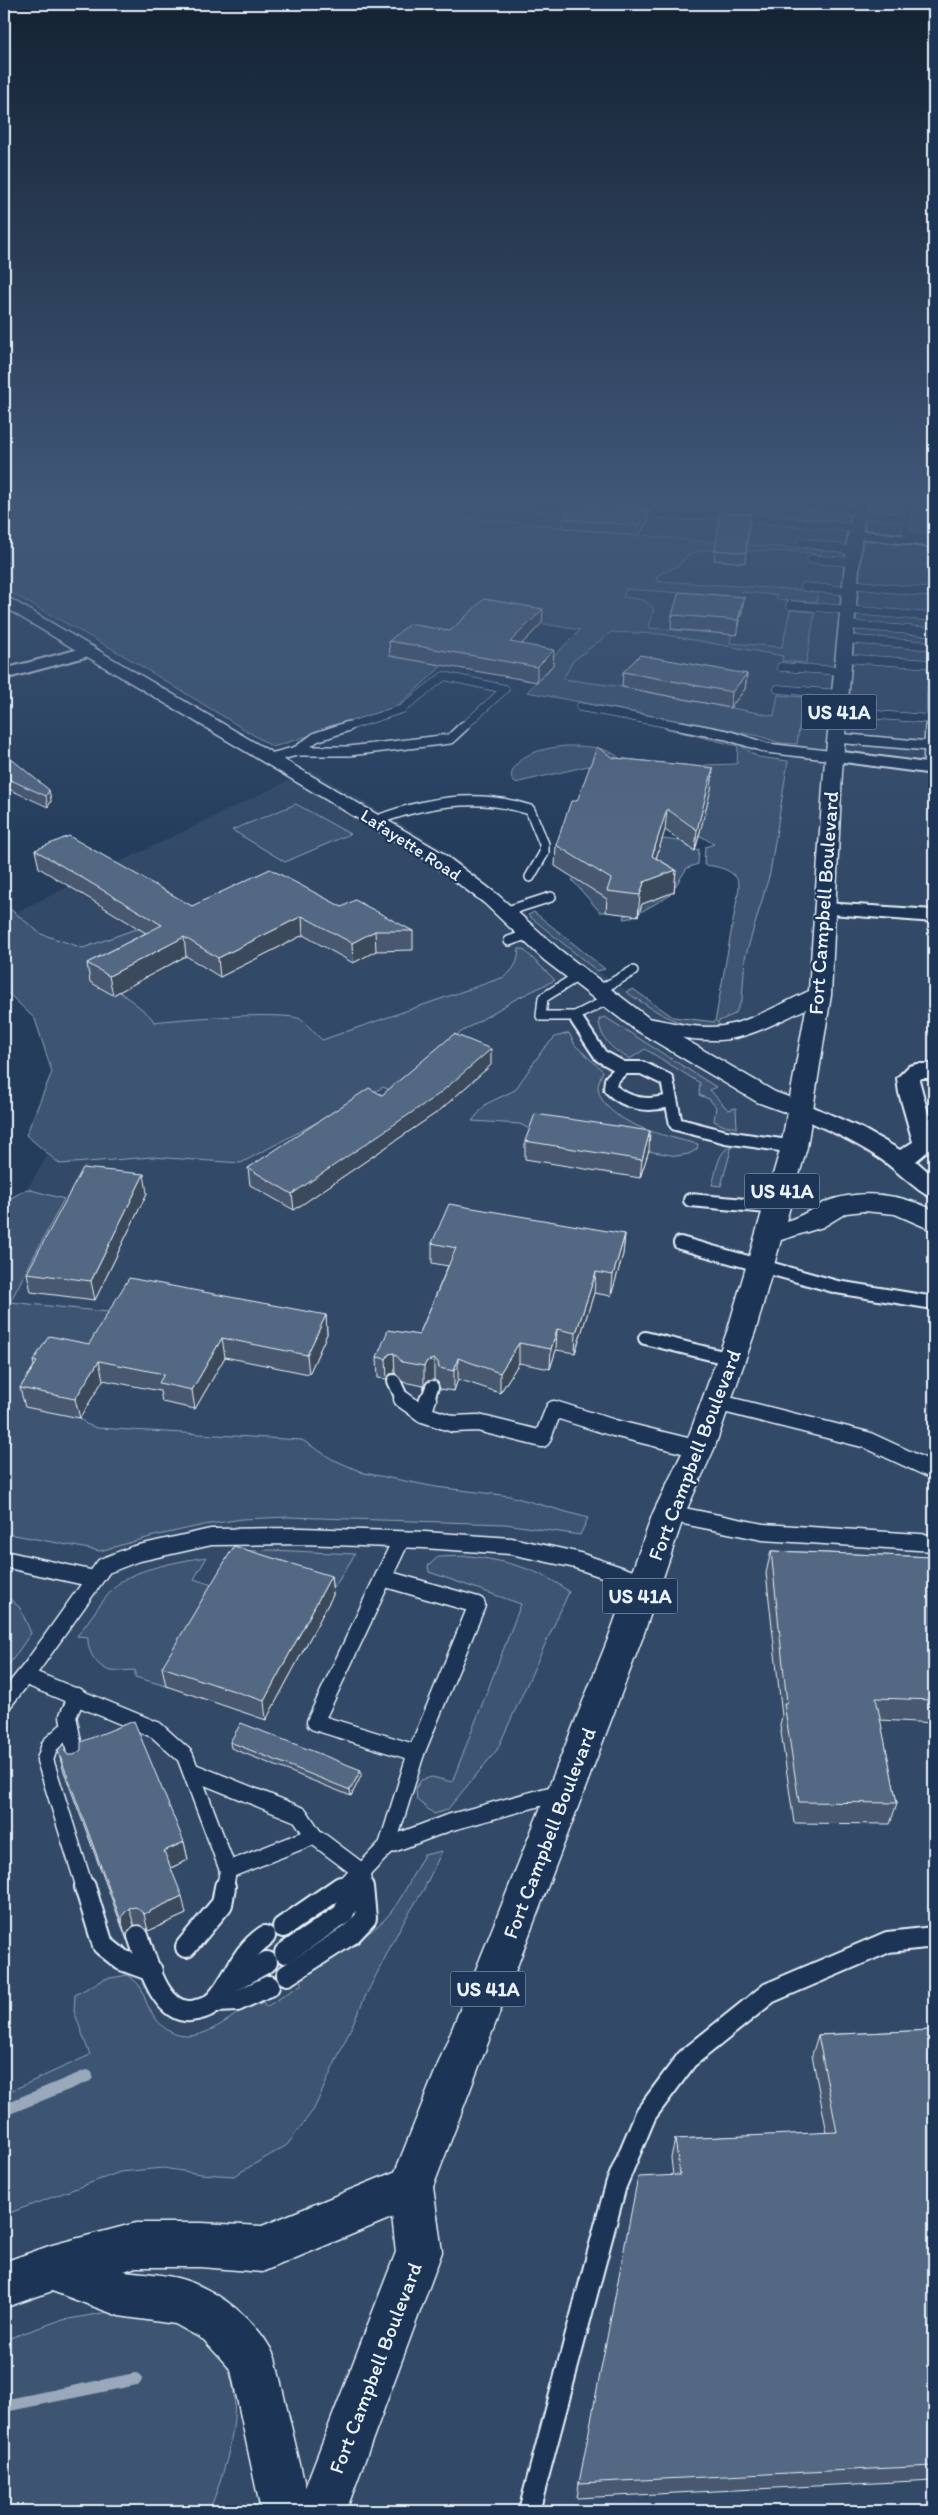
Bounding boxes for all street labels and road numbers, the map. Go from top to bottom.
road number: US 41A [802,694,876,730]
street label: Fort Campbell Boulevard [803,790,843,1016]
street label: Lafayette Road [356,804,466,886]
road number: US 41A [744,1174,820,1208]
street label: Fort Campbell Boulevard [642,1346,746,1564]
road number: US 41A [602,1578,678,1614]
street label: Fort Campbell Boulevard [497,1724,601,1942]
road number: US 41A [450,1972,526,2006]
street label: Fort Campbell Boulevard [323,2259,427,2477]

